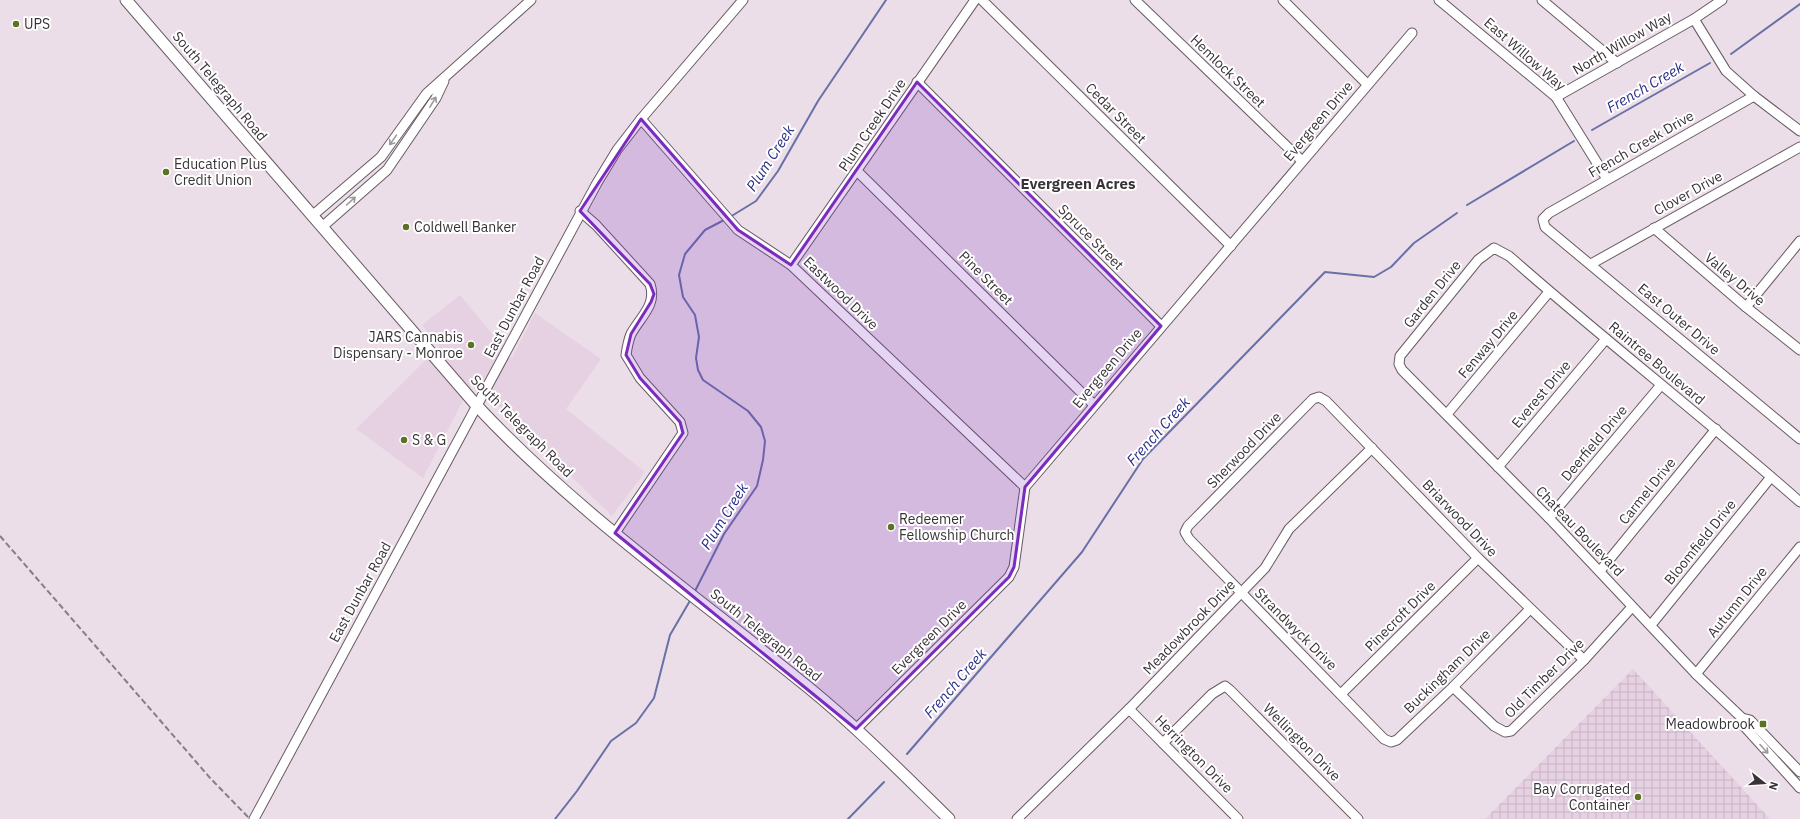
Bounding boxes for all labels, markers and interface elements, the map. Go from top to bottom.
street label: North Willow Way [1569,7,1675,79]
street label: East Willow Way [1480,14,1570,94]
place label: UPS [24,15,50,33]
marker: UPS [11,19,21,29]
street label: South Telegraph Road [169,27,271,145]
street label: Hemlock Street [1187,31,1269,111]
water label: French Creek [1603,57,1687,117]
street label: Plum Creek Drive [834,75,910,175]
street label: Evergreen Drive [1279,77,1357,165]
street label: Cedar Street [1082,79,1150,147]
one-way arrow [429,97,437,108]
street label: French Creek Drive [1585,106,1697,182]
water label: Plum Creek [742,121,799,195]
one-way arrow [389,134,397,145]
place label: Education Plus Credit Union [174,155,267,189]
marker: Education Plus Credit Union [161,167,171,177]
street label: Clover Drive [1651,167,1726,219]
district label: Evergreen Acres [1021,174,1136,193]
one-way arrow [346,197,356,206]
street label: Spruce Street [1054,200,1128,274]
place label: Coldwell Banker [414,218,516,236]
marker: Coldwell Banker [401,222,411,232]
street label: Pine Street [955,247,1017,309]
street label: Valley Drive [1701,248,1769,310]
street label: East Dunbar Road [480,253,548,361]
street label: Eastwood Drive [800,253,883,334]
street label: Garden Drive [1399,256,1465,331]
street label: East Outer Drive [1634,279,1724,359]
street label: Fenway Drive [1454,306,1522,382]
street label: Raintree Boulevard [1605,317,1709,409]
street label: Evergreen Drive [1068,324,1146,412]
place label: JARS Cannabis Dispensary - Monroe [333,328,463,362]
marker: JARS Cannabis Dispensary - Monroe [466,340,476,350]
street label: Everest Drive [1507,356,1575,432]
street label: South Telegraph Road [467,371,577,481]
water label: French Creek [1122,392,1194,469]
street label: Deerfield Drive [1557,401,1631,485]
street label: Sherwood Drive [1203,408,1285,492]
place label: S & G [412,431,446,449]
marker: S & G [399,435,409,445]
street label: Carmel Drive [1615,454,1680,528]
street label: Briarwood Drive [1419,476,1502,561]
water label: Plum Creek [696,479,752,553]
street label: Chateau Boulevard [1532,482,1628,580]
street label: Bloomfield Drive [1660,496,1740,588]
place label: Redeemer Fellowship Church [899,510,1015,544]
marker: Redeemer Fellowship Church [886,522,896,532]
street label: East Dunbar Road [325,539,395,645]
street label: Autumn Drive [1703,563,1771,641]
street label: Meadowbrook Drive [1139,575,1239,678]
street label: Pinecroft Drive [1361,577,1439,655]
street label: Strandwyck Drive [1251,584,1341,674]
street label: South Telegraph Road [707,585,825,685]
street label: Evergreen Drive [888,595,971,678]
street label: Buckingham Drive [1400,625,1494,717]
street label: Old Timber Drive [1500,634,1588,722]
water label: French Creek [920,644,991,722]
street label: Wellington Drive [1259,699,1345,785]
street label: Herrington Drive [1151,711,1237,797]
place label: Meadowbrook [1666,715,1756,733]
marker: Meadowbrook [1758,719,1768,729]
one-way arrow [1759,743,1768,753]
north arrow [1744,763,1784,803]
place label: Bay Corrugated Container [1533,780,1630,814]
text: N [1766,780,1781,792]
marker: Bay Corrugated Container [1633,792,1643,802]

